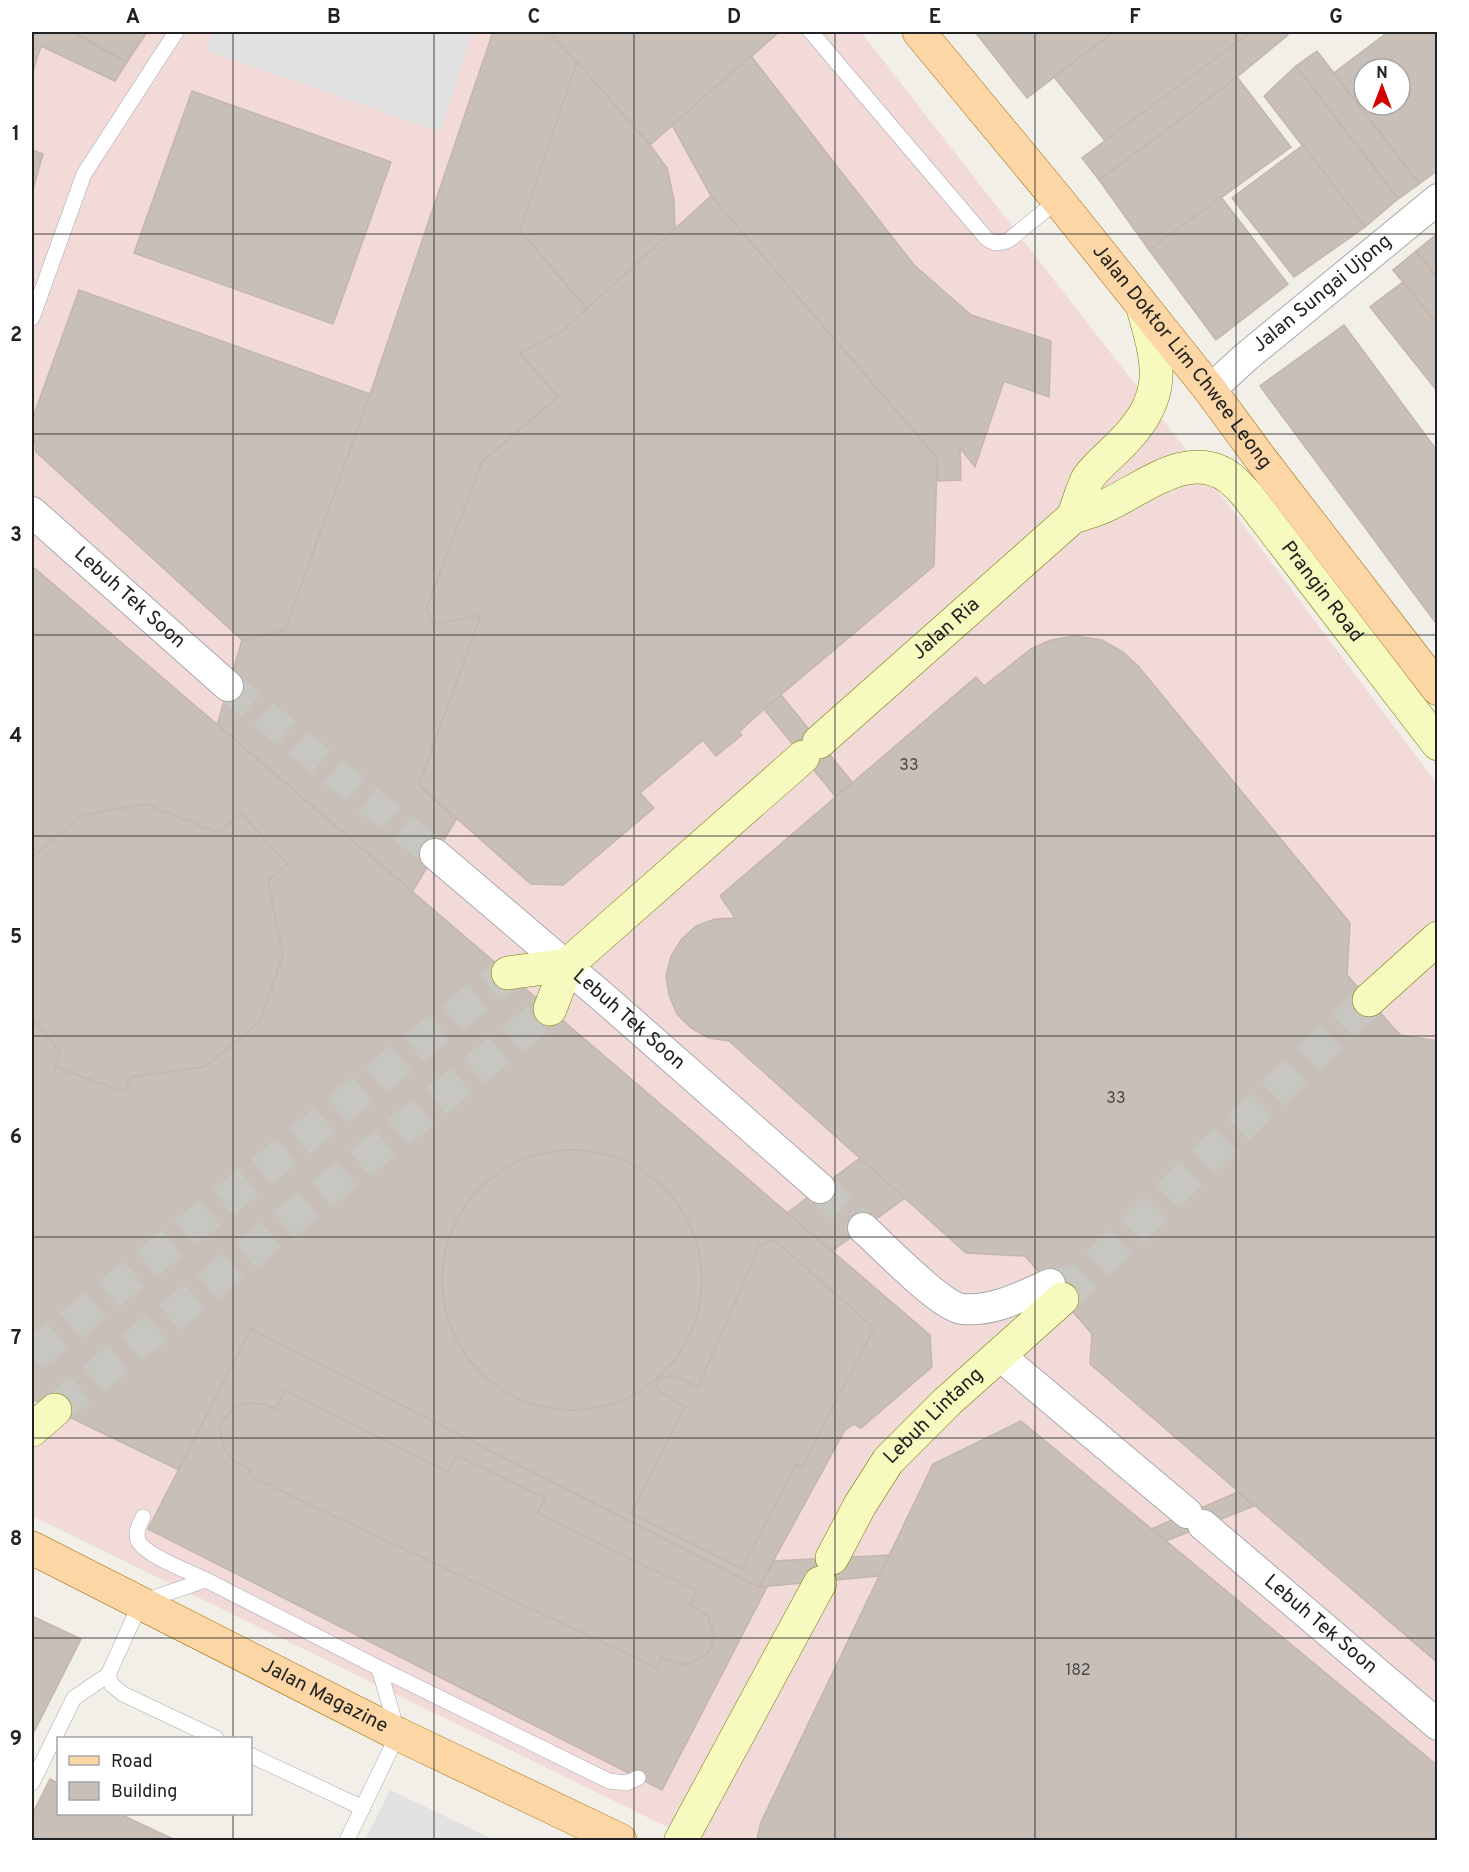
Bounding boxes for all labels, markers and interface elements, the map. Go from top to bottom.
text: A [126,5,140,31]
text: B [327,5,341,31]
text: C [528,5,540,31]
text: D [727,5,741,31]
text: E [929,5,941,31]
text: F [1129,5,1141,31]
text: G [1329,5,1343,31]
north arrow [1352,57,1412,117]
text: N [1376,64,1388,84]
text: 1 [12,122,20,148]
street label: Jalan Sungai Ujong [1248,229,1398,359]
street label: Jalan Doktor Lim Chwee Leong [1086,239,1277,475]
text: 2 [10,323,22,349]
text: 3 [10,523,22,549]
street label: Prangin Road [1274,536,1369,648]
street label: Lebuh Tek Soon [68,542,191,655]
street label: Jalan Ria [907,592,986,666]
text: 4 [10,724,22,750]
house number: 33 [899,756,919,776]
text: 5 [10,925,22,951]
street label: Lebuh Tek Soon [567,964,690,1076]
house number: 33 [1106,1089,1126,1109]
text: 6 [10,1125,22,1151]
text: 7 [11,1326,21,1352]
street label: Lebuh Lintang [879,1362,989,1470]
text: 8 [10,1527,22,1553]
street label: Lebuh Tek Soon [1258,1569,1382,1680]
street label: Jalan Magazine [256,1653,392,1740]
house number: 182 [1065,1661,1091,1681]
text: 9 [10,1727,22,1753]
legend [57,1737,252,1815]
text: Road [111,1751,153,1774]
text: Building [111,1781,177,1804]

